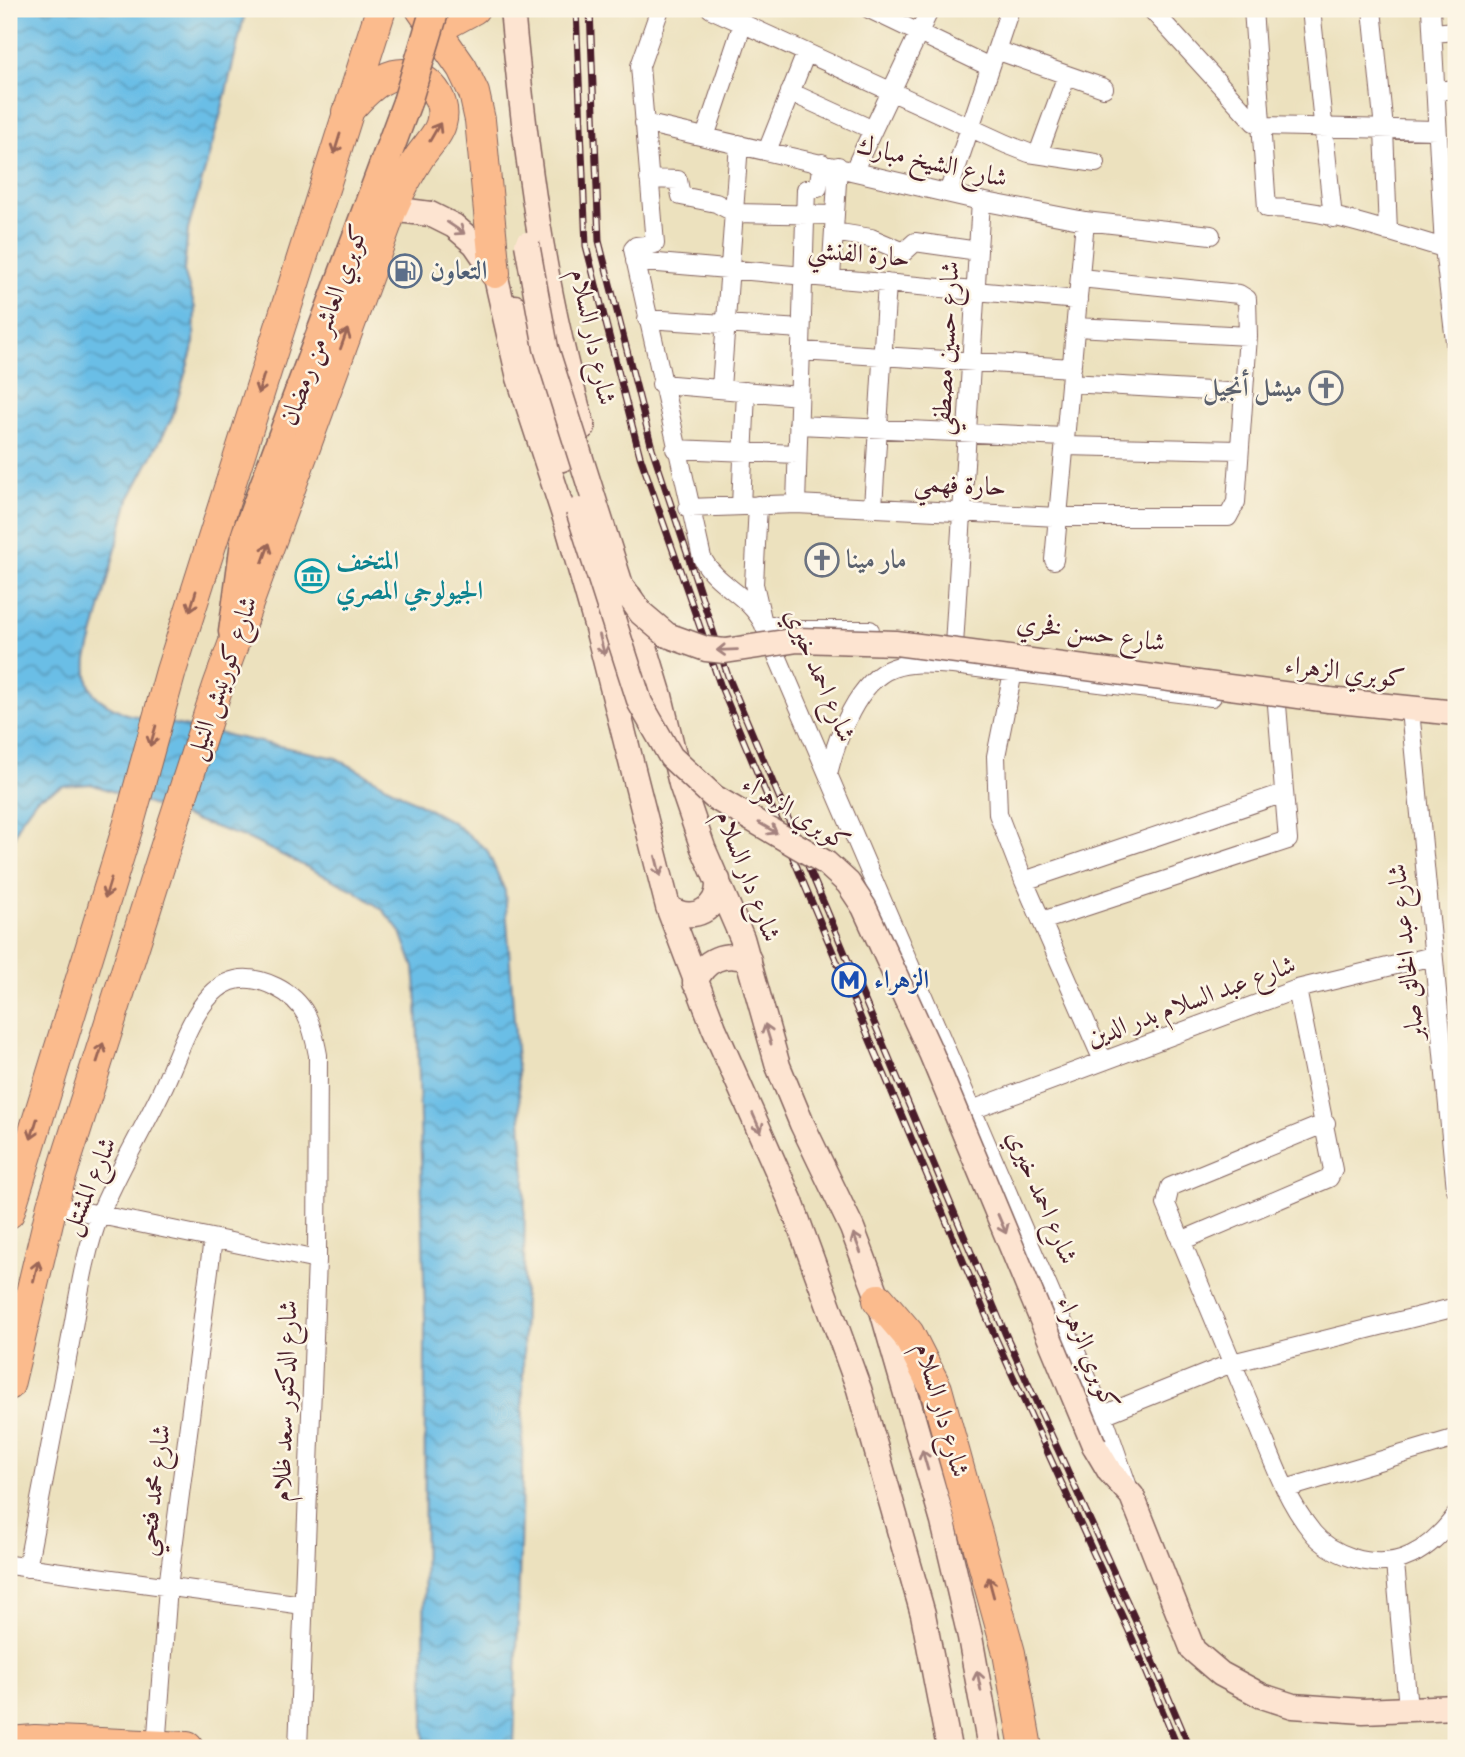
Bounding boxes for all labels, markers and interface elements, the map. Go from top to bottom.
one-way arrow [428,122,442,142]
street label: شارع الشيخ مبارك [852,129,1011,202]
one-way arrow [330,132,342,154]
street label: كوبري العاشر من رمضان [273,220,379,431]
one-way arrow [446,221,465,235]
street label: حارة الفنشي [806,234,911,281]
fuel station icon: التعاون [386,252,424,290]
place label: التعاون [430,255,487,287]
street label: شارع حسين مصطفي [925,260,976,436]
street label: شارع دار السلام [557,266,623,409]
one-way arrow [339,329,351,351]
place label: ميشل أنجيل [1203,369,1302,406]
church icon: ميشل أنجيل [1307,369,1345,407]
one-way arrow [254,373,267,395]
street label: حارة فهمي [913,467,1007,511]
church icon: مار مينا [803,541,841,579]
one-way arrow [261,542,274,564]
place label: مار مينا [846,544,907,576]
place label: المتخف الجيولوجي المصري [336,545,483,612]
museum icon: المتخف الجيولوجي المصري [293,557,331,595]
one-way arrow [186,590,199,612]
street label: شارع كورنيش النيل [179,592,270,766]
street label: شارع احمد خيري [773,603,863,749]
street label: شارع حسن فخري [1014,607,1167,664]
one-way arrow [596,634,609,656]
one-way arrow [716,643,739,657]
street label: كوبري الزهراء [1282,649,1407,699]
one-way arrow [146,725,159,747]
street label: كوبري الزهراء [734,767,856,862]
street label: شارع دار السلام [703,806,788,949]
one-way arrow [757,822,778,835]
one-way arrow [652,854,665,877]
street label: شارع عبد الخالق صابر [1381,862,1436,1045]
one-way arrow [101,876,114,898]
street label: شارع عبد السلام بدر الدين [1082,948,1302,1059]
metro station icon: الزهراء [830,961,868,999]
place label: الزهراء [874,964,929,996]
one-way arrow [760,1024,773,1046]
one-way arrow [94,1042,107,1064]
one-way arrow [751,1112,764,1133]
one-way arrow [27,1117,39,1139]
street label: شارع احمد خيري [995,1125,1085,1271]
street label: شارع المشتل [54,1132,129,1242]
one-way arrow [996,1213,1009,1235]
one-way arrow [850,1233,863,1254]
one-way arrow [30,1260,43,1283]
street label: كوبري الزهراء [1046,1291,1126,1417]
street label: شارع الدكتور سعد ظلام [265,1299,311,1503]
street label: شارع دار السلام [902,1339,976,1483]
street label: شارع محمد فتحي [130,1422,186,1559]
one-way arrow [918,1449,931,1471]
one-way arrow [984,1577,997,1599]
one-way arrow [971,1670,985,1693]

